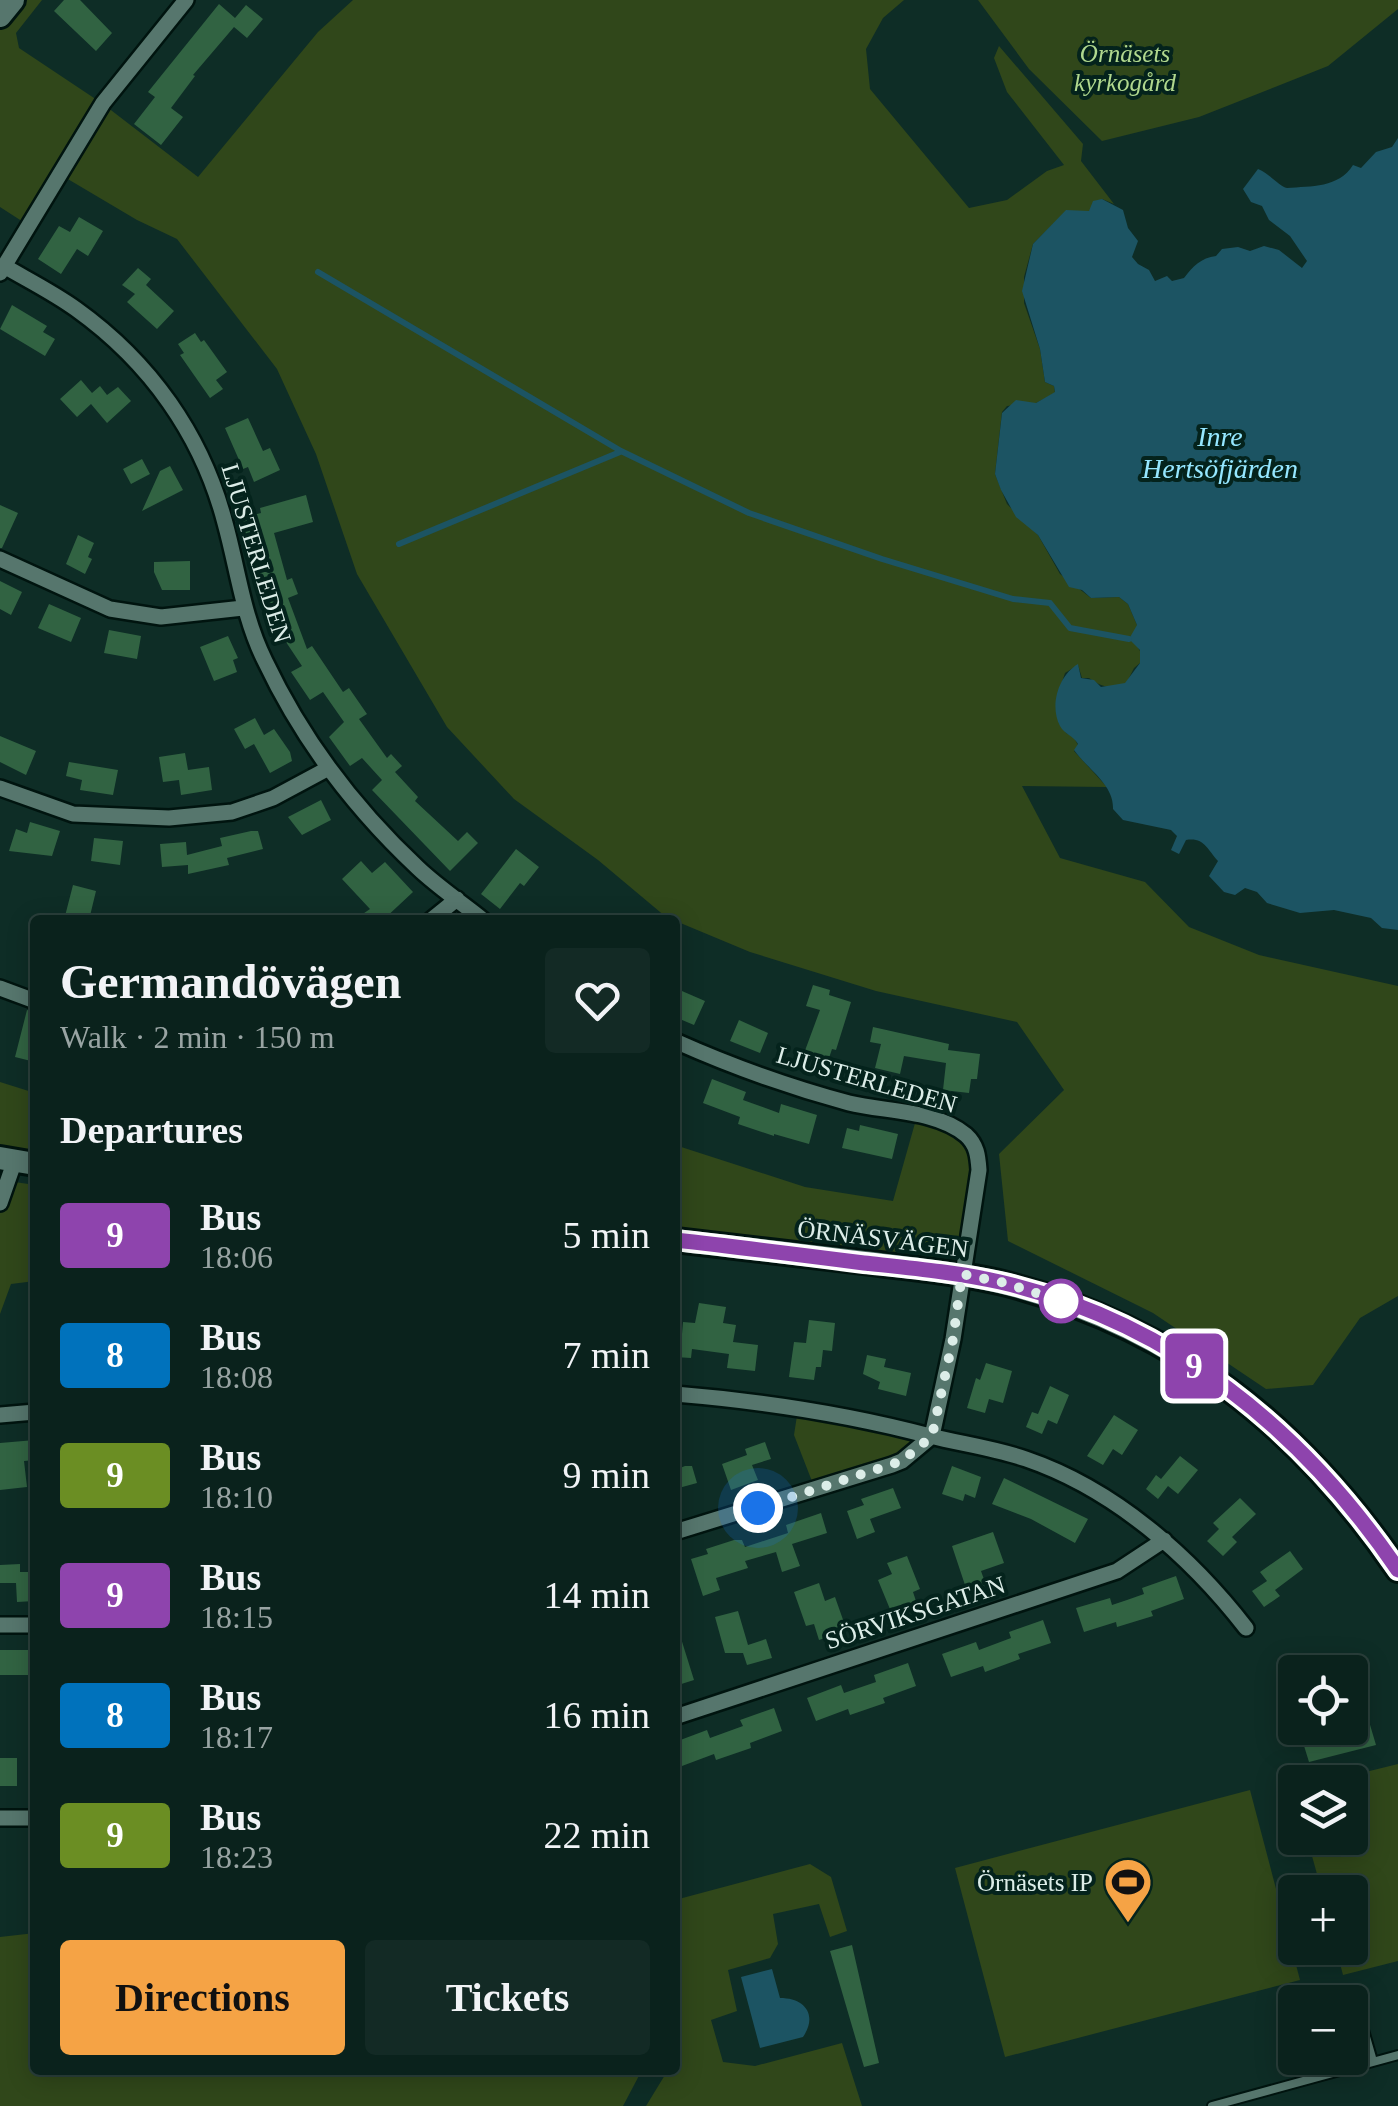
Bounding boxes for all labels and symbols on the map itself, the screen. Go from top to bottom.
park label: Örnäsets kyrkogård [1074,40,1176,96]
water label: Inre Hertsöfjärden [1141,421,1298,484]
street label: LJUSTERLEDEN [216,460,297,646]
street label: LJUSTERLEDEN [774,1041,960,1118]
street label: ÖRNÄSVÄGEN [796,1215,970,1262]
unlabelled marker [1040,1280,1082,1322]
line badge: 9 [1162,1334,1226,1398]
your location [733,1483,783,1533]
street label: SÖRVIKSGATAN [822,1571,1009,1654]
sports icon: Örnäsets IP [1102,1856,1154,1924]
place label: Örnäsets IP [977,1869,1093,1896]

